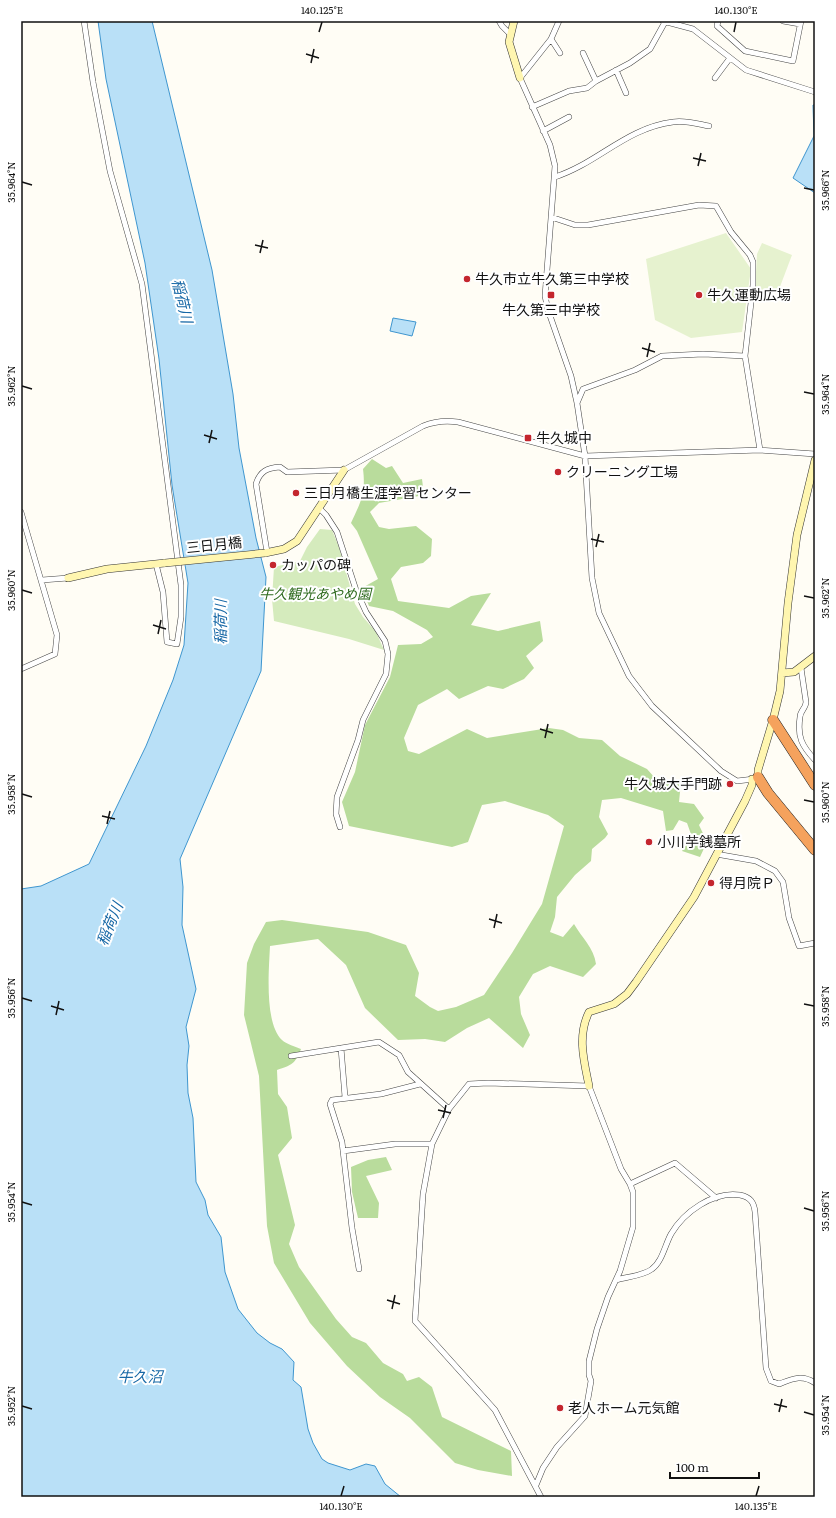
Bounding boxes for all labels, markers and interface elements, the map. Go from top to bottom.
text: 140.125°E [301,2,343,17]
text: 140.130°E [714,2,758,17]
text: 35.964°N [3,161,18,203]
text: 35.966°N [817,169,832,211]
place label: 牛久市立牛久第三中学校 [475,268,629,288]
marker: 牛久市立牛久第三中学校 [462,274,472,284]
water label: 稲荷川 [167,276,200,327]
place label: 牛久運動広場 [707,284,791,304]
marker: 牛久第三中学校 [546,290,556,300]
marker: 牛久運動広場 [694,290,704,300]
place label: 牛久第三中学校 [502,299,600,319]
text: 35.962°N [3,365,18,407]
text: 35.964°N [817,373,832,415]
place label: 牛久城中 [536,427,592,447]
marker: 牛久城中 [523,433,533,443]
place label: クリーニング工場 [566,461,678,481]
marker: クリーニング工場 [553,467,563,477]
place label: 三日月橋生涯学習センター [304,482,472,502]
marker: 三日月橋生涯学習センター [291,488,301,498]
street label: 三日月橋 [185,531,243,557]
place label: カッパの碑 [281,554,351,574]
marker: カッパの碑 [268,560,278,570]
text: 35.960°N [3,569,18,611]
text: 35.962°N [817,577,832,619]
park label: 牛久観光あやめ園 [259,583,373,603]
water label: 稲荷川 [208,598,231,645]
text: 35.958°N [3,773,18,815]
place label: 牛久城大手門跡 [624,773,722,793]
marker: 牛久城大手門跡 [725,779,735,789]
text: 35.960°N [817,781,832,823]
place label: 小川芋銭墓所 [657,831,741,851]
marker: 小川芋銭墓所 [644,837,654,847]
place label: 得月院Ｐ [719,872,775,892]
marker: 得月院Ｐ [706,878,716,888]
water label: 稲荷川 [90,896,128,949]
text: 35.956°N [3,977,18,1019]
text: 35.958°N [817,985,832,1027]
text: 35.954°N [3,1181,18,1223]
text: 35.956°N [817,1190,832,1232]
water label: 牛久沼 [117,1364,164,1387]
text: 35.952°N [3,1386,18,1426]
text: 35.954°N [817,1394,832,1436]
place label: 老人ホーム元気館 [568,1397,680,1417]
marker: 老人ホーム元気館 [555,1403,565,1413]
scale bar [670,1454,759,1480]
text: 100 m [676,1458,709,1476]
text: 140.130°E [319,1498,363,1513]
text: 140.135°E [735,1498,777,1513]

